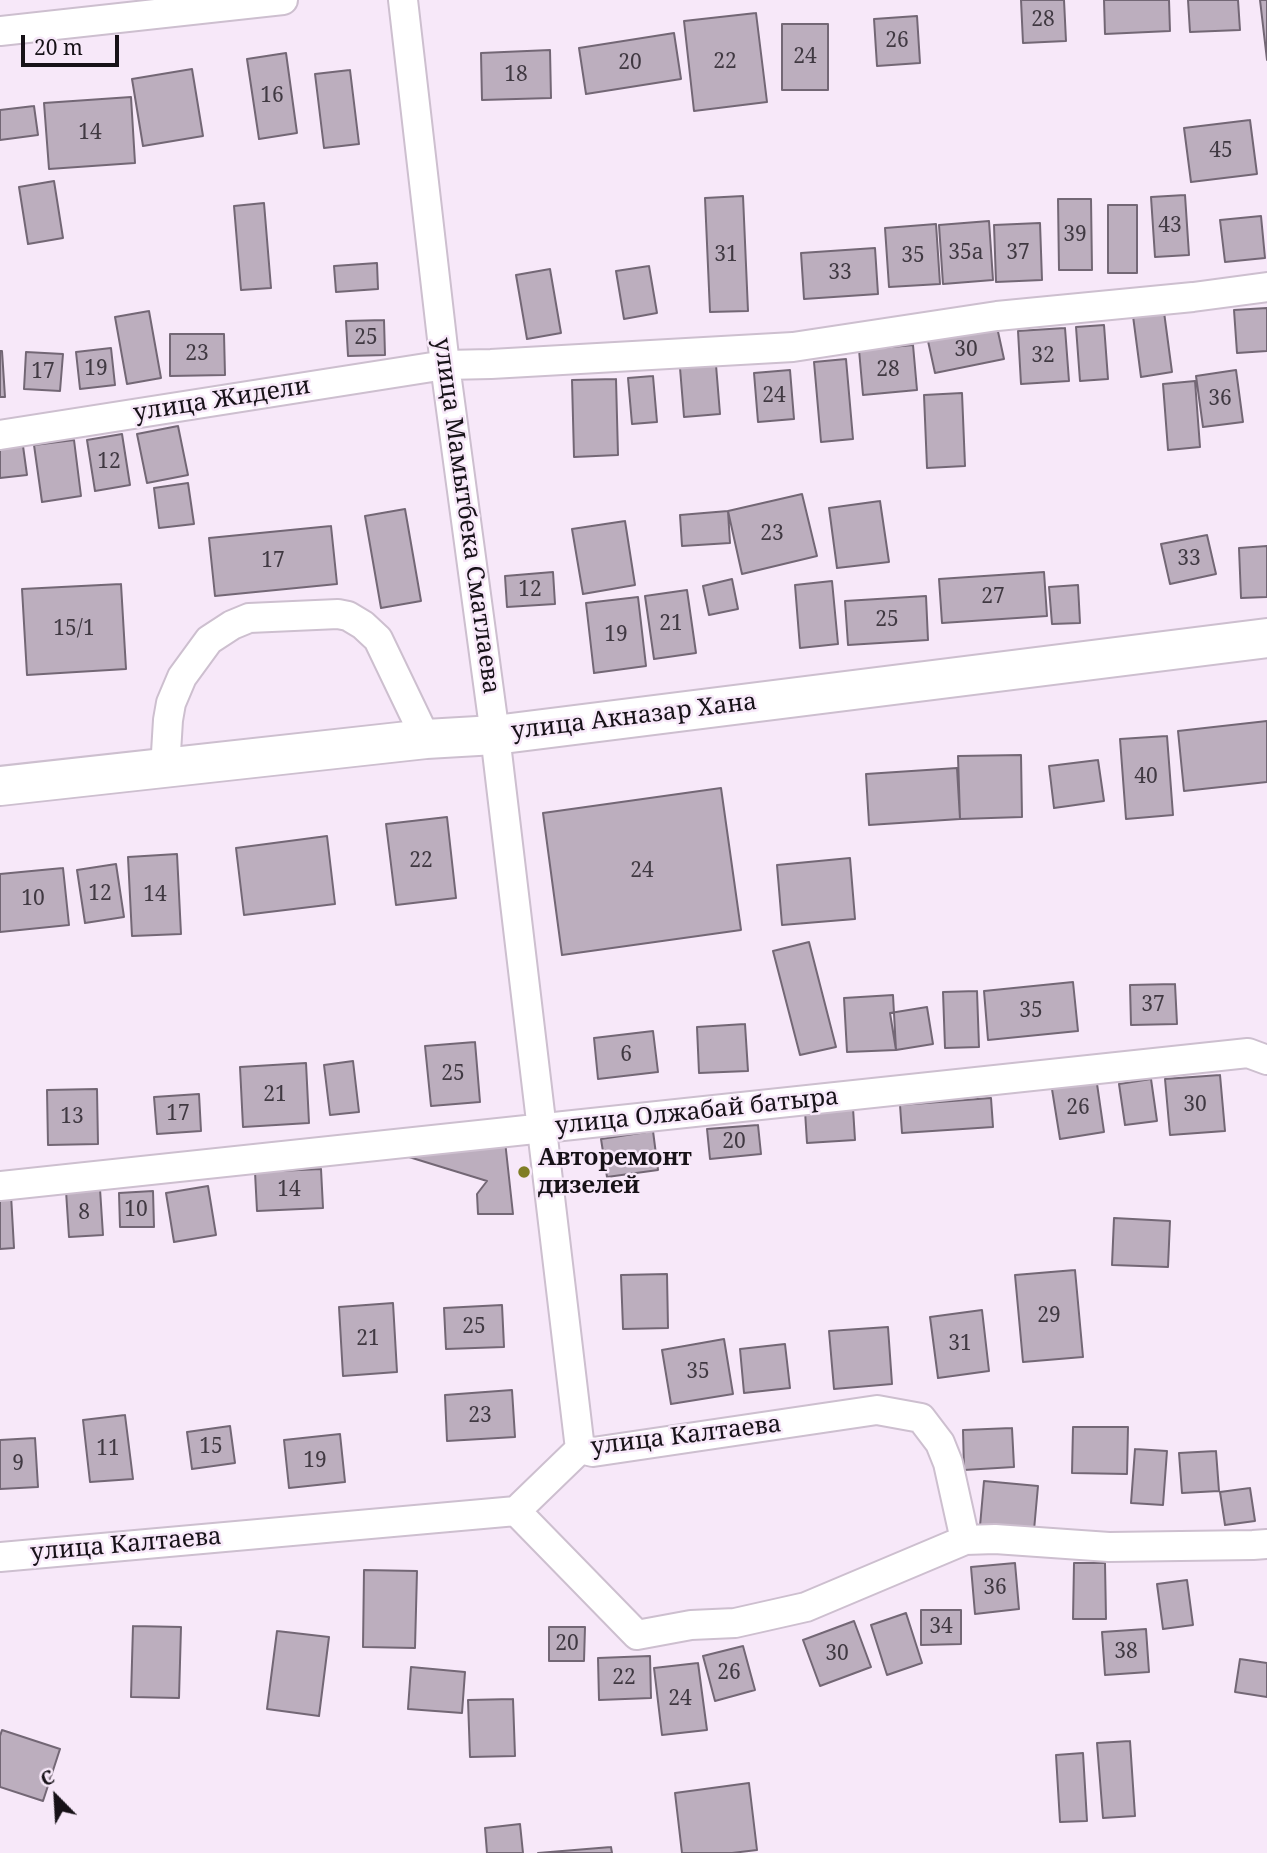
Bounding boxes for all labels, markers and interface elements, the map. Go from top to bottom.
house number: 28 [1031,7,1055,33]
scale bar [24,21,122,65]
house number: 26 [885,28,909,54]
text: 20 m [34,33,83,61]
house number: 24 [793,44,817,70]
house number: 22 [713,49,737,75]
house number: 20 [618,50,642,76]
house number: 18 [504,62,528,88]
house number: 16 [260,83,284,109]
house number: 14 [78,120,102,146]
house number: 45 [1209,138,1233,164]
house number: 43 [1158,213,1182,239]
house number: 39 [1063,222,1087,248]
house number: 35а [948,240,984,266]
house number: 37 [1006,240,1030,266]
house number: 31 [714,242,738,268]
house number: 35 [901,243,925,269]
house number: 33 [828,260,852,286]
house number: 25 [354,325,378,351]
street label: улица Мамытбека Сматлаева [427,336,505,696]
house number: 30 [954,337,978,363]
house number: 23 [185,341,209,367]
house number: 32 [1031,343,1055,369]
house number: 19 [84,356,108,382]
house number: 28 [876,357,900,383]
house number: 17 [31,359,55,385]
street label: улица Жидели [132,372,312,428]
house number: 24 [762,383,786,409]
house number: 36 [1208,386,1232,412]
house number: 12 [97,449,121,475]
house number: 23 [760,521,784,547]
house number: 33 [1177,546,1201,572]
house number: 17 [261,548,285,574]
house number: 12 [518,577,542,603]
house number: 27 [981,584,1005,610]
house number: 25 [875,607,899,633]
house number: 21 [659,611,683,637]
house number: 15/1 [53,616,95,642]
house number: 19 [604,622,628,648]
street label: улица Акназар Хана [510,688,758,746]
house number: 40 [1134,764,1158,790]
house number: 22 [409,848,433,874]
house number: 24 [630,858,654,884]
house number: 12 [88,881,112,907]
house number: 14 [143,882,167,908]
house number: 10 [21,886,45,912]
house number: 37 [1141,992,1165,1018]
house number: 35 [1019,998,1043,1024]
house number: 6 [620,1042,632,1068]
house number: 25 [441,1061,465,1087]
house number: 21 [263,1082,287,1108]
street label: улица Олжабай батыра [554,1083,840,1141]
house number: 30 [1183,1092,1207,1118]
house number: 26 [1066,1095,1090,1121]
house number: 17 [166,1101,190,1127]
house number: 13 [60,1104,84,1130]
house number: 20 [722,1129,746,1155]
place label: Авторемонт дизелей [538,1144,692,1200]
marker: Авторемонт дизелей [516,1164,532,1180]
house number: 14 [277,1177,301,1203]
house number: 10 [124,1197,148,1223]
house number: 8 [78,1200,90,1226]
house number: 29 [1037,1303,1061,1329]
house number: 25 [462,1314,486,1340]
house number: 21 [356,1326,380,1352]
house number: 31 [948,1331,972,1357]
house number: 35 [686,1359,710,1385]
house number: 23 [468,1403,492,1429]
street label: улица Калтаева [589,1410,783,1462]
house number: 15 [199,1434,223,1460]
house number: 11 [96,1436,120,1462]
house number: 19 [303,1448,327,1474]
house number: 9 [12,1451,24,1477]
street label: улица Калтаева [29,1522,223,1568]
house number: 36 [983,1575,1007,1601]
house number: 34 [929,1614,953,1640]
house number: 20 [555,1631,579,1657]
house number: 38 [1114,1639,1138,1665]
house number: 30 [825,1641,849,1667]
house number: 26 [717,1660,741,1686]
house number: 22 [612,1665,636,1691]
house number: 24 [668,1686,692,1712]
north arrow [21,1762,91,1832]
text: С [36,1763,58,1792]

